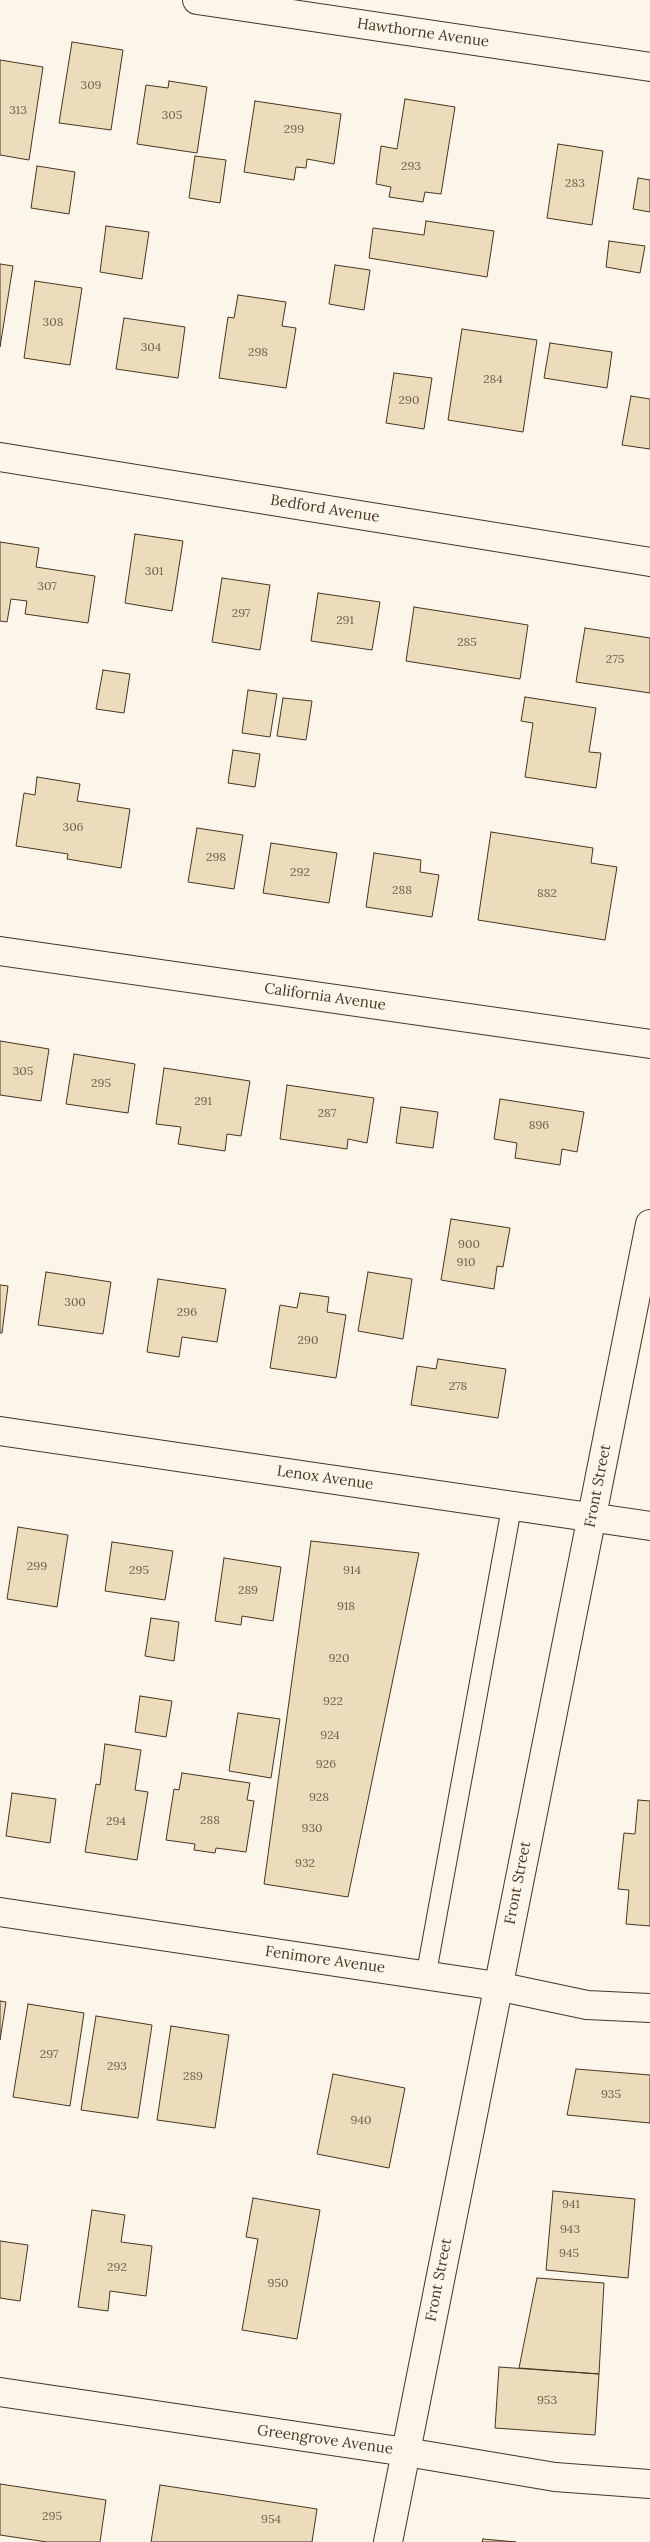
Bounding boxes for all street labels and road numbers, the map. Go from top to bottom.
street label: Hawthorne Avenue [356,15,490,51]
street label: Bedford Avenue [269,491,381,527]
street label: California Avenue [263,980,387,1014]
street label: Front Street [581,1443,615,1529]
street label: Lenox Avenue [276,1462,374,1494]
street label: Front Street [501,1840,535,1926]
street label: Fenimore Avenue [264,1943,386,1977]
street label: Front Street [422,2237,456,2323]
street label: Greengrove Avenue [256,2422,394,2458]

